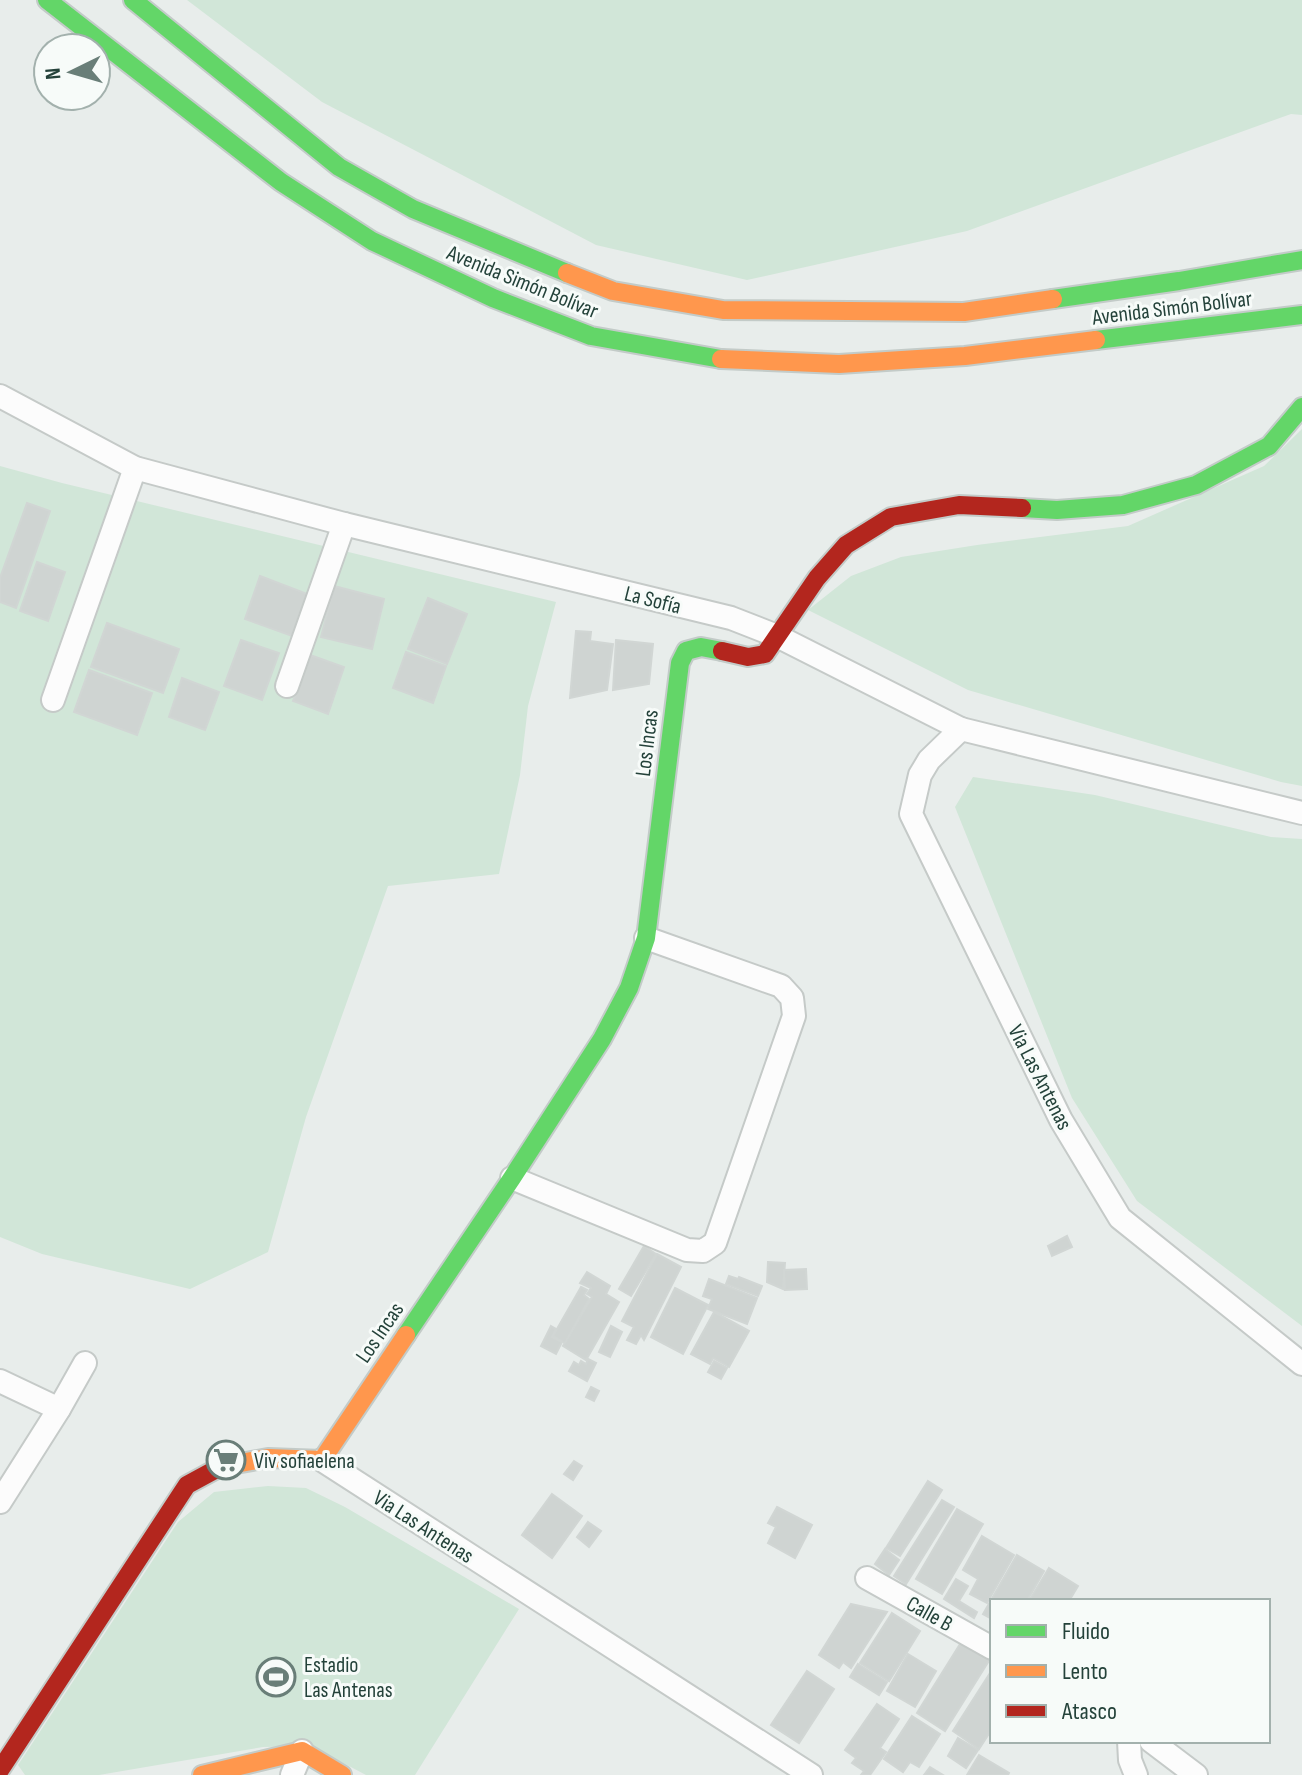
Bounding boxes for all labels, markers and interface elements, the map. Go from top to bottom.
north arrow [32,32,112,112]
text: N [40,67,68,81]
street label: Avenida Simón Bolívar [442,239,602,325]
street label: Avenida Simón Bolívar [1090,285,1254,332]
street label: La Sofía [621,580,684,621]
street label: Los Incas [630,708,665,778]
street label: Via Las Antenas [1002,1021,1078,1135]
street label: Los Incas [350,1297,410,1368]
supermarket icon: Viv sofiaelena [205,1439,247,1481]
place label: Viv sofiaelena [254,1448,355,1475]
street label: Via Las Antenas [368,1485,479,1570]
street label: Calle B [901,1591,957,1638]
legend [990,1599,1270,1743]
text: Fluido [1062,1617,1110,1646]
place label: Estadio Las Antenas [304,1652,393,1704]
sports icon: Estadio Las Antenas [255,1656,297,1698]
text: Lento [1062,1657,1108,1686]
text: Atasco [1061,1697,1117,1726]

